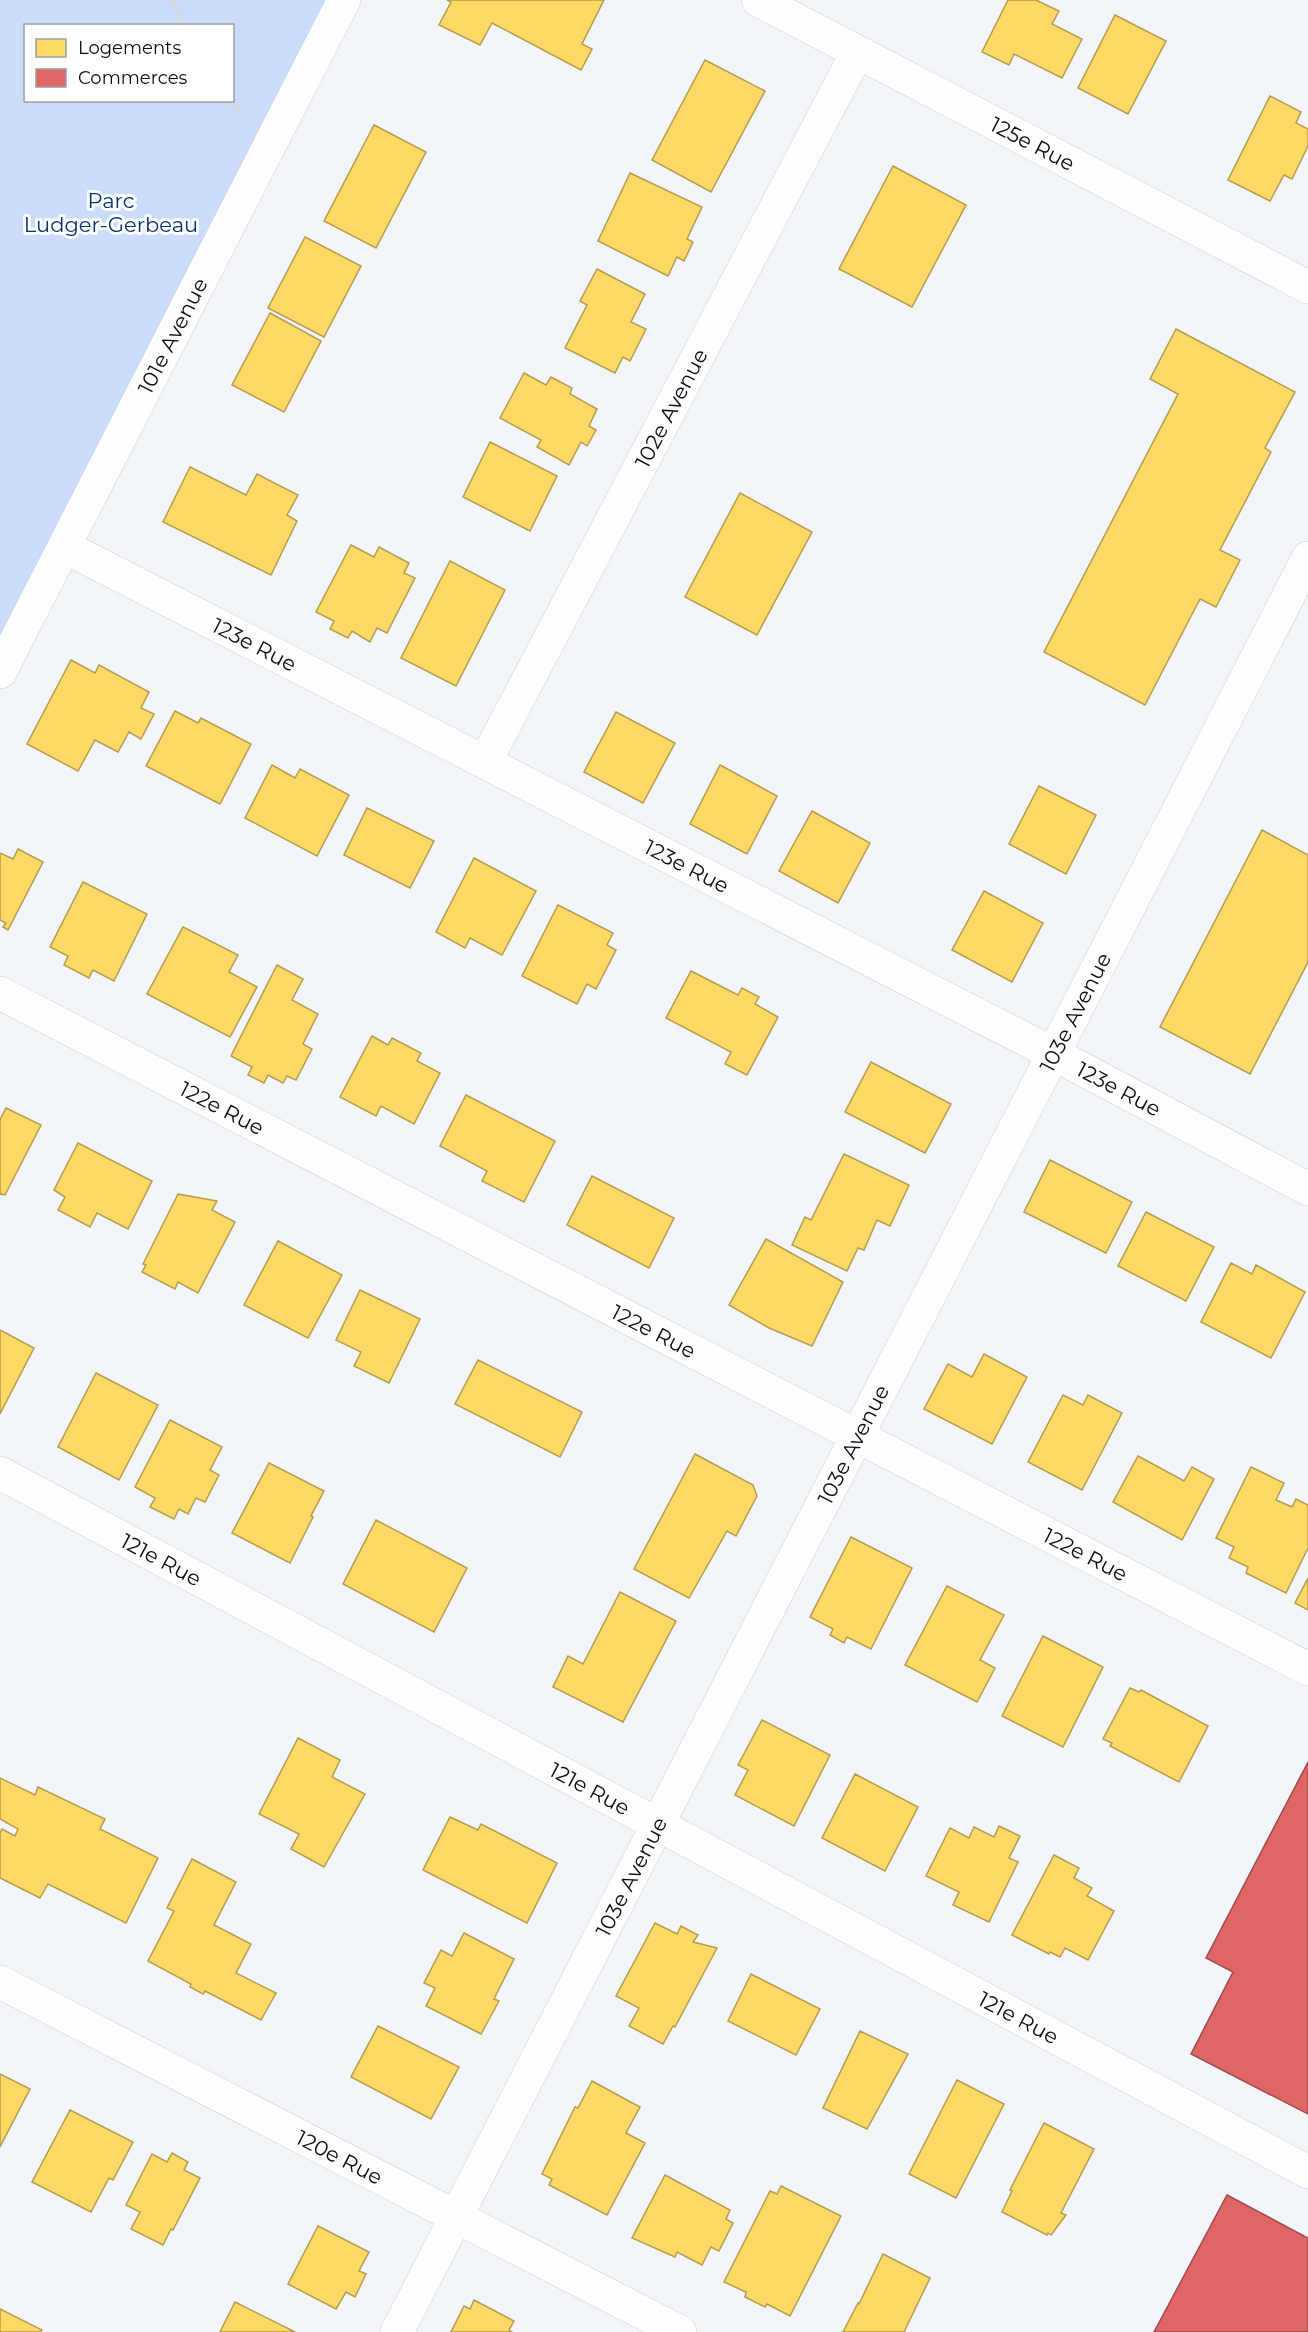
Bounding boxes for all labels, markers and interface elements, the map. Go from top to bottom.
legend [24,24,234,102]
text: Logements [78,37,181,59]
text: Commerces [78,67,188,89]
street label: 125e Rue [986,111,1079,176]
park label: Parc Ludger-Gerbeau [24,188,198,237]
street label: 101e Avenue [132,273,212,398]
street label: 102e Avenue [629,344,712,471]
street label: 123e Rue [208,612,301,676]
street label: 123e Rue [641,834,733,898]
street label: 103e Avenue [1034,948,1116,1076]
street label: 123e Rue [1073,1056,1165,1121]
street label: 122e Rue [176,1076,268,1140]
street label: 122e Rue [607,1299,700,1363]
street label: 103e Avenue [812,1380,894,1508]
street label: 122e Rue [1039,1522,1132,1586]
street label: 121e Rue [117,1528,206,1591]
street label: 121e Rue [546,1757,634,1820]
street label: 103e Avenue [590,1813,672,1940]
street label: 121e Rue [974,1986,1063,2049]
street label: 120e Rue [292,2124,387,2189]

